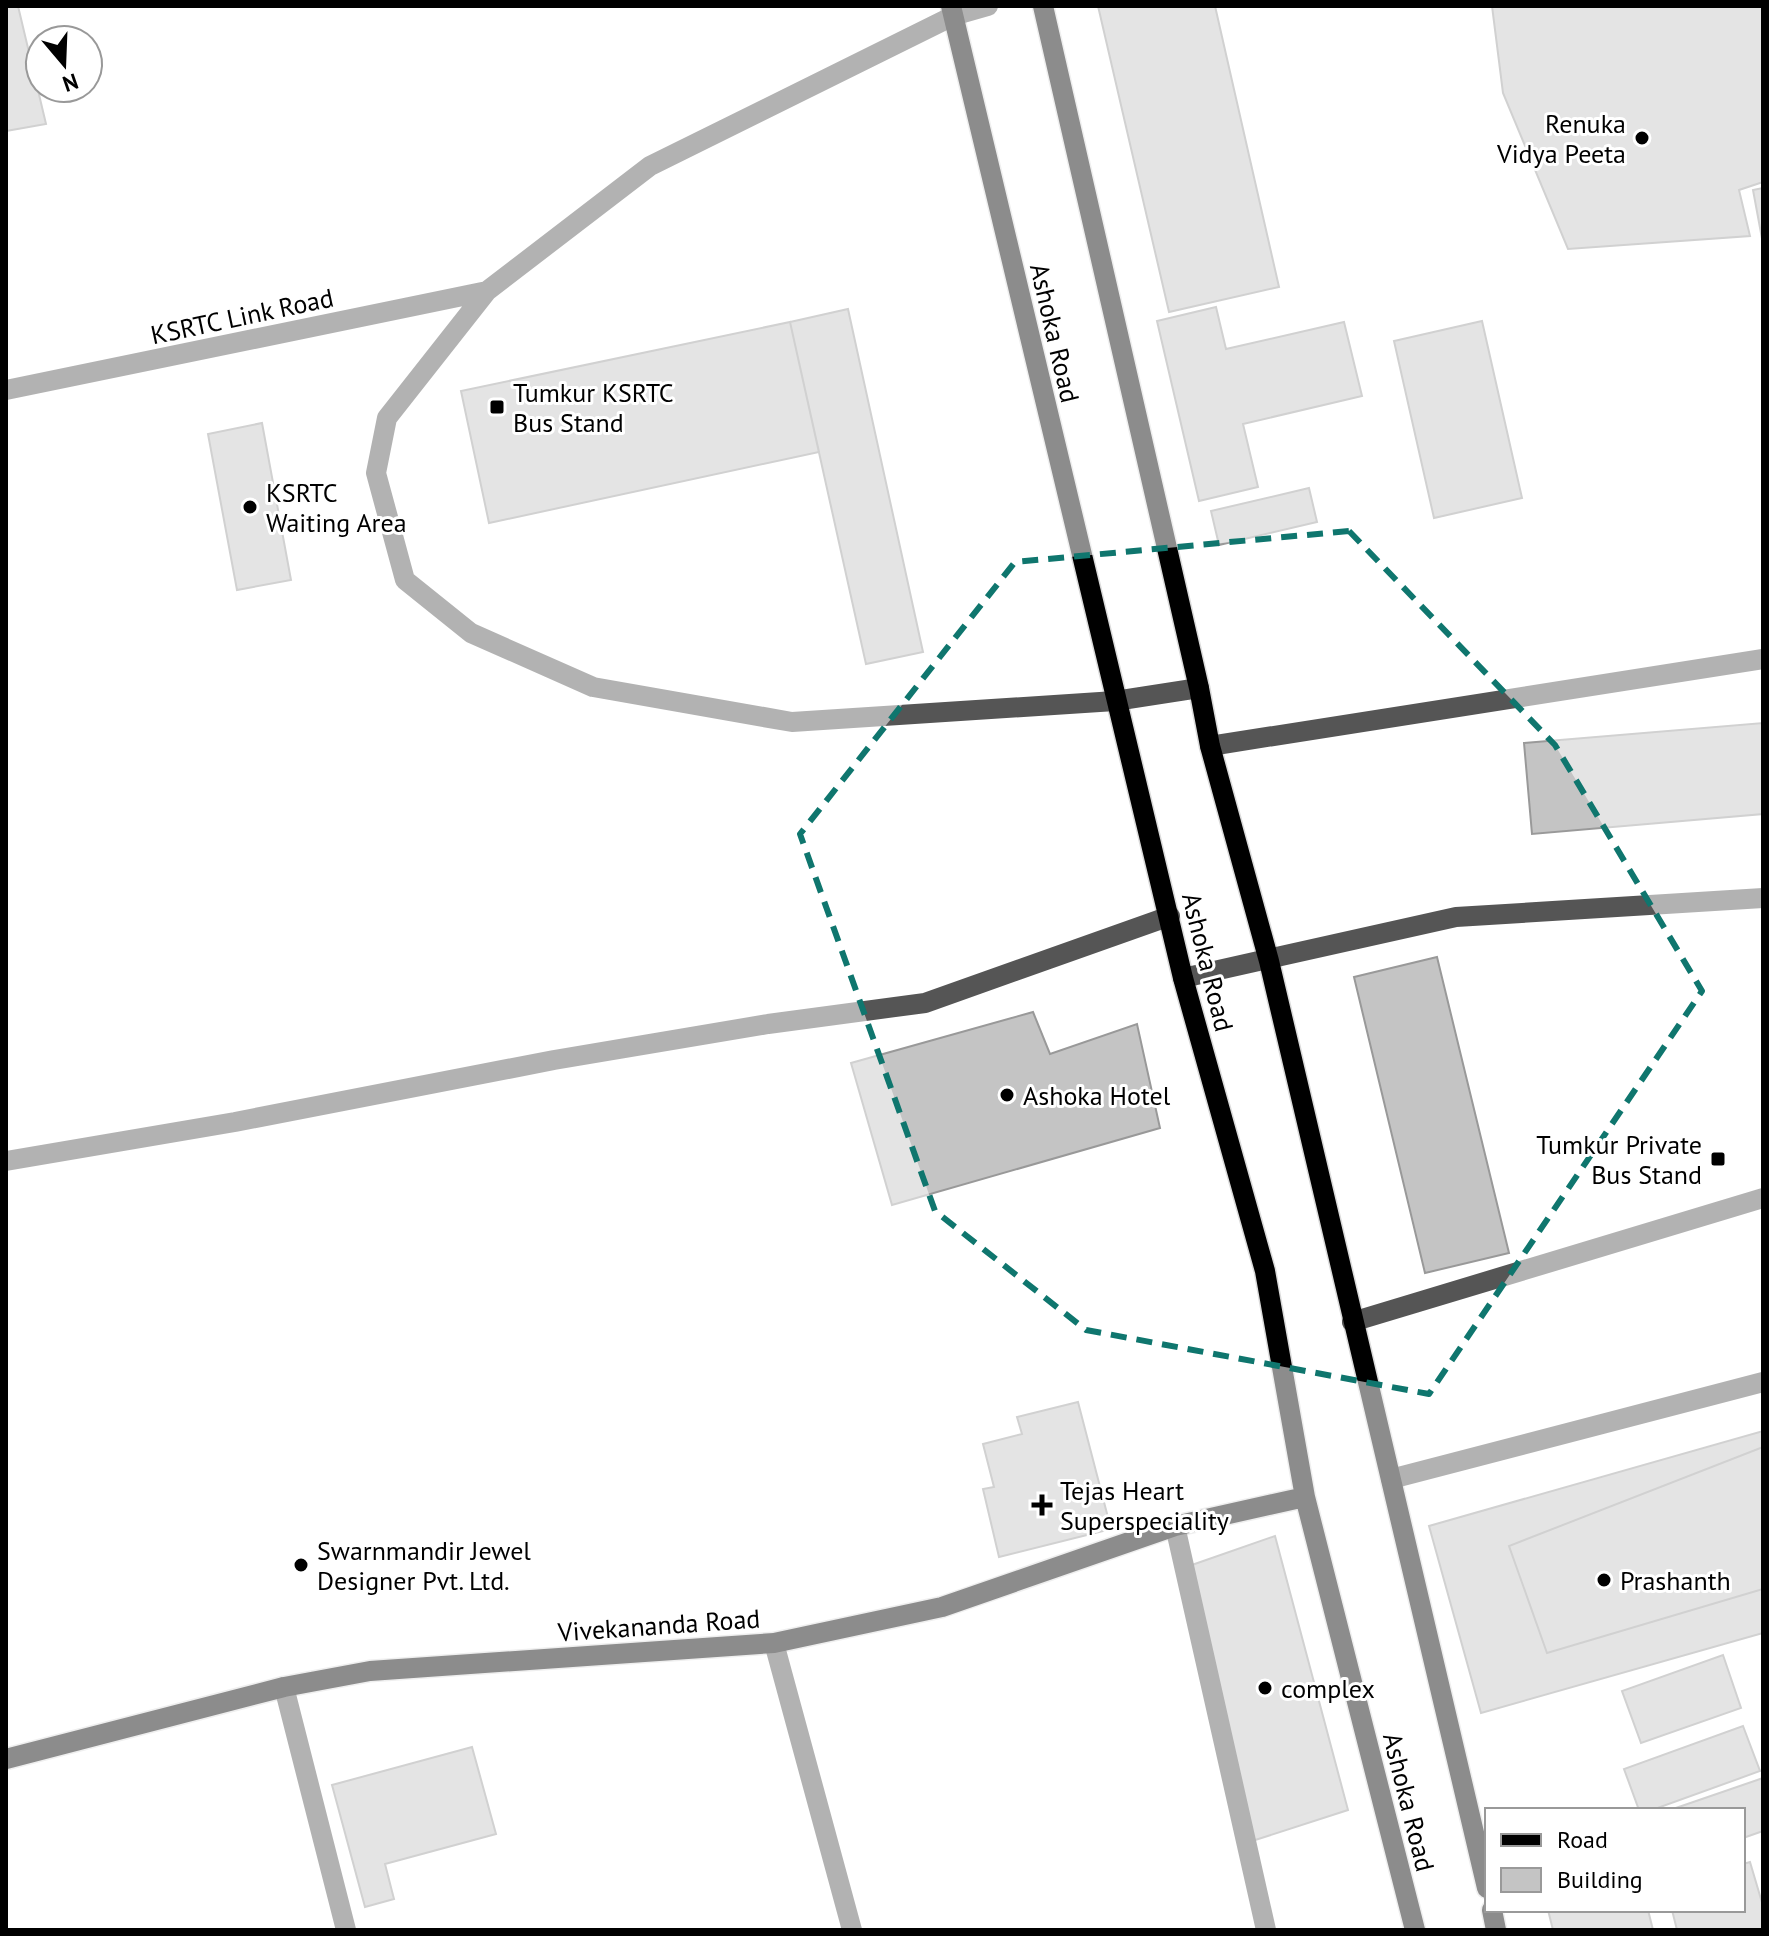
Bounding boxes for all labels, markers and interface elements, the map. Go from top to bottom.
north arrow [24,24,104,104]
text: N [59,67,82,99]
place label: Renuka Vidya Peeta [1496,107,1626,170]
marker: Renuka Vidya Peeta [1633,129,1651,147]
street label: Ashoka Road [1023,260,1087,406]
street label: KSRTC Link Road [148,281,336,351]
place label: Tumkur KSRTC Bus Stand [513,376,674,439]
marker: Tumkur KSRTC Bus Stand [488,398,506,416]
place label: KSRTC Waiting Area [266,476,407,539]
marker: KSRTC Waiting Area [241,498,259,516]
street label: Ashoka Road [1175,889,1241,1035]
place label: Ashoka Hotel [1023,1079,1171,1112]
marker: Ashoka Hotel [998,1086,1016,1104]
place label: Tumkur Private Bus Stand [1536,1128,1702,1191]
marker: Tumkur Private Bus Stand [1709,1150,1727,1168]
place label: Tejas Heart Superspeciality [1060,1474,1229,1537]
marker: Tejas Heart Superspeciality [1031,1494,1053,1516]
place label: Swarnmandir Jewel Designer Pvt. Ltd. [317,1534,531,1597]
marker: Swarnmandir Jewel Designer Pvt. Ltd. [292,1556,310,1574]
place label: Prashanth [1620,1564,1731,1597]
marker: Prashanth [1595,1571,1613,1589]
street label: Vivekananda Road [556,1601,761,1649]
place label: complex [1281,1672,1375,1705]
marker: complex [1256,1679,1274,1697]
street label: Ashoka Road [1376,1729,1442,1875]
legend [1485,1808,1745,1912]
text: Road [1557,1824,1608,1855]
text: Building [1557,1864,1643,1895]

